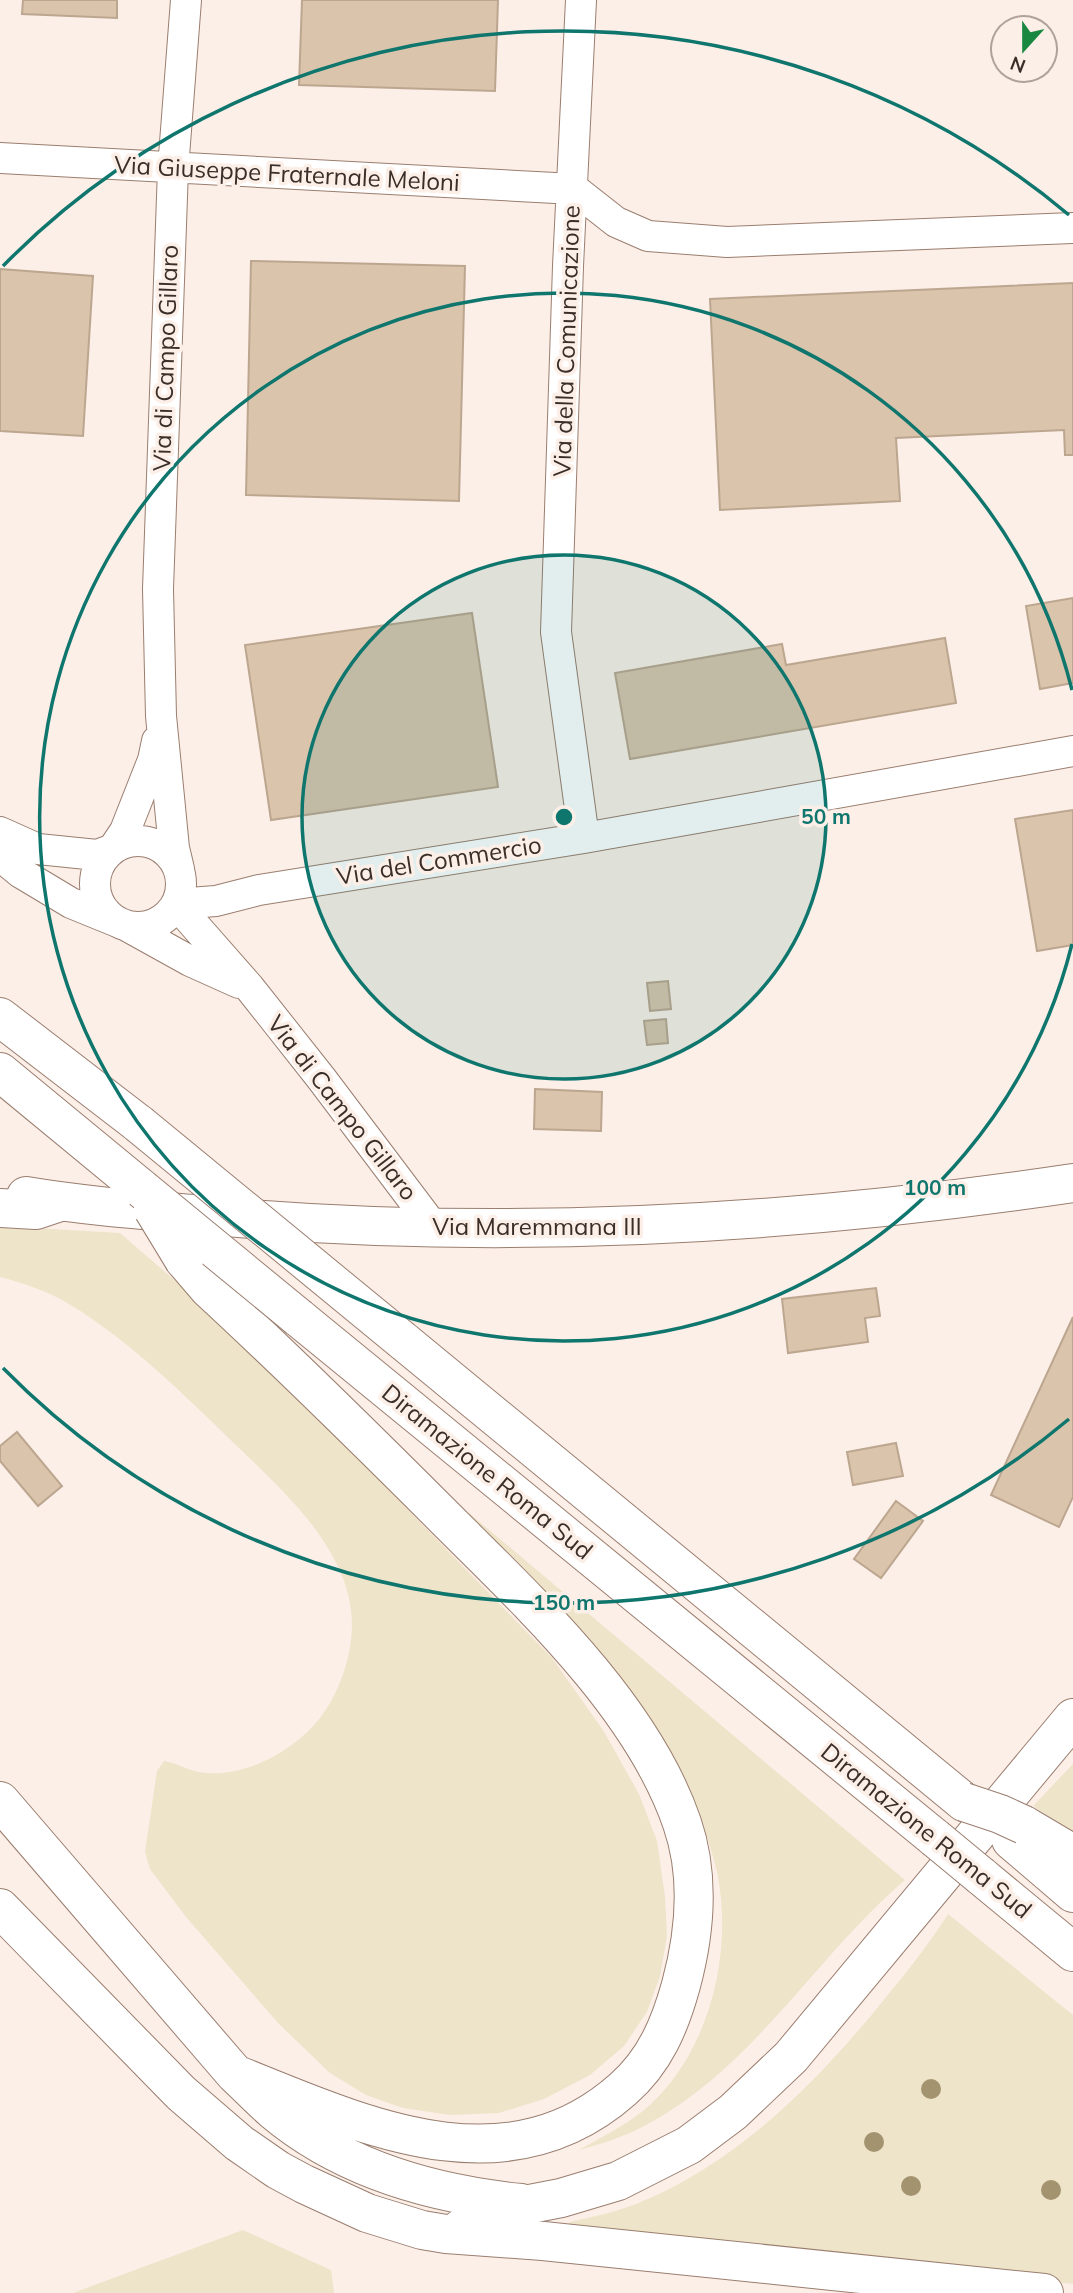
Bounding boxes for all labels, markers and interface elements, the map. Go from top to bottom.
north arrow [989,14,1059,84]
text: N [1007,51,1029,79]
street label: Via Giuseppe Fraternale Meloni [114,149,461,197]
street label: Via della Comunicazione [546,205,586,477]
street label: Via di Campo Gillaro [146,244,184,472]
text: 50 m [801,803,851,829]
centre of rings [552,805,576,829]
street label: Via del Commercio [334,829,543,891]
street label: Via di Campo Gillaro [261,1009,424,1206]
text: 100 m [904,1174,966,1200]
street label: Via Maremmana III [432,1211,642,1241]
street label: Diramazione Roma Sud [376,1377,599,1565]
text: 150 m [533,1589,595,1615]
street label: Diramazione Roma Sud [815,1736,1038,1924]

